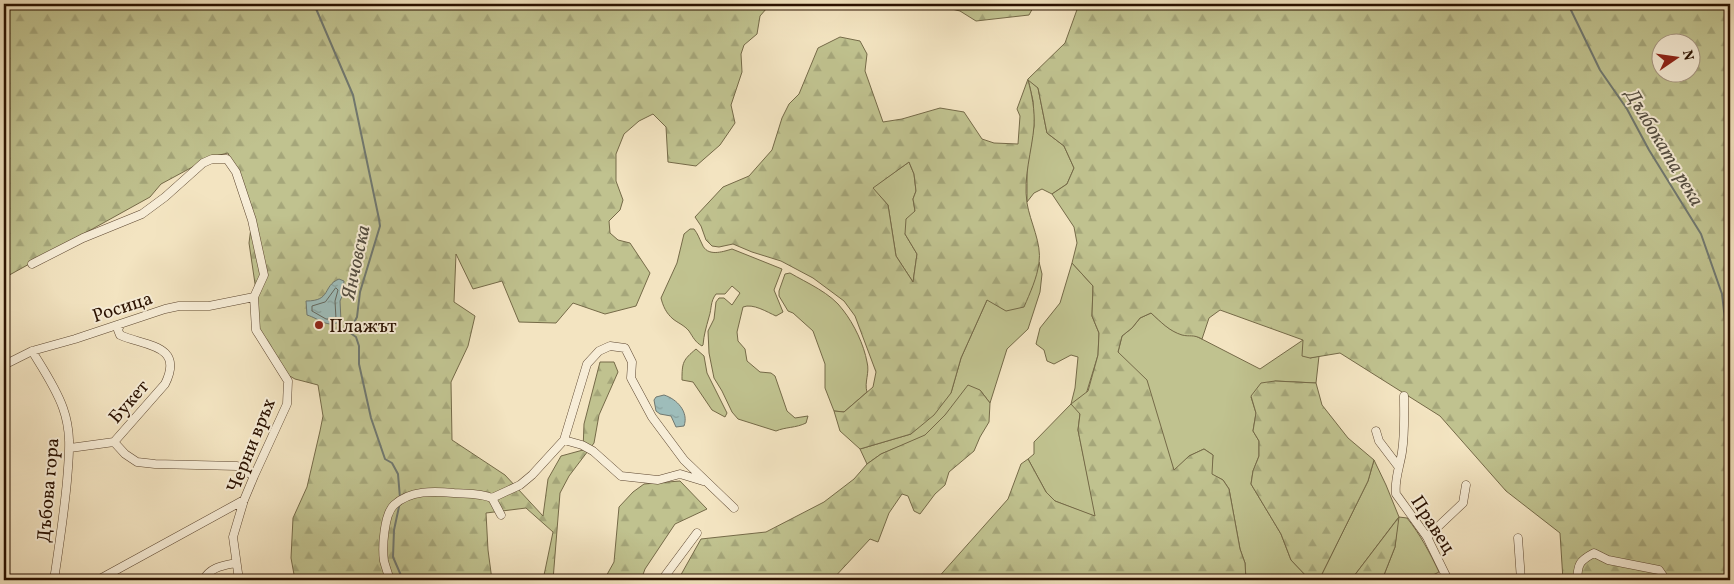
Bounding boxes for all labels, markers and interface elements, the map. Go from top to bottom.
north arrow [1652,32,1702,82]
text: N [1677,48,1698,63]
water label: Дълбоката река [1616,82,1709,212]
water label: Янчовска [335,223,378,303]
street label: Росица [89,286,156,330]
place label: Плажът [329,314,397,340]
marker: Плажът [313,319,325,331]
street label: Букет [103,375,156,430]
street label: Черни връх [221,394,283,497]
street label: Дъбова гора [31,437,67,544]
street label: Правец [1404,491,1461,560]

